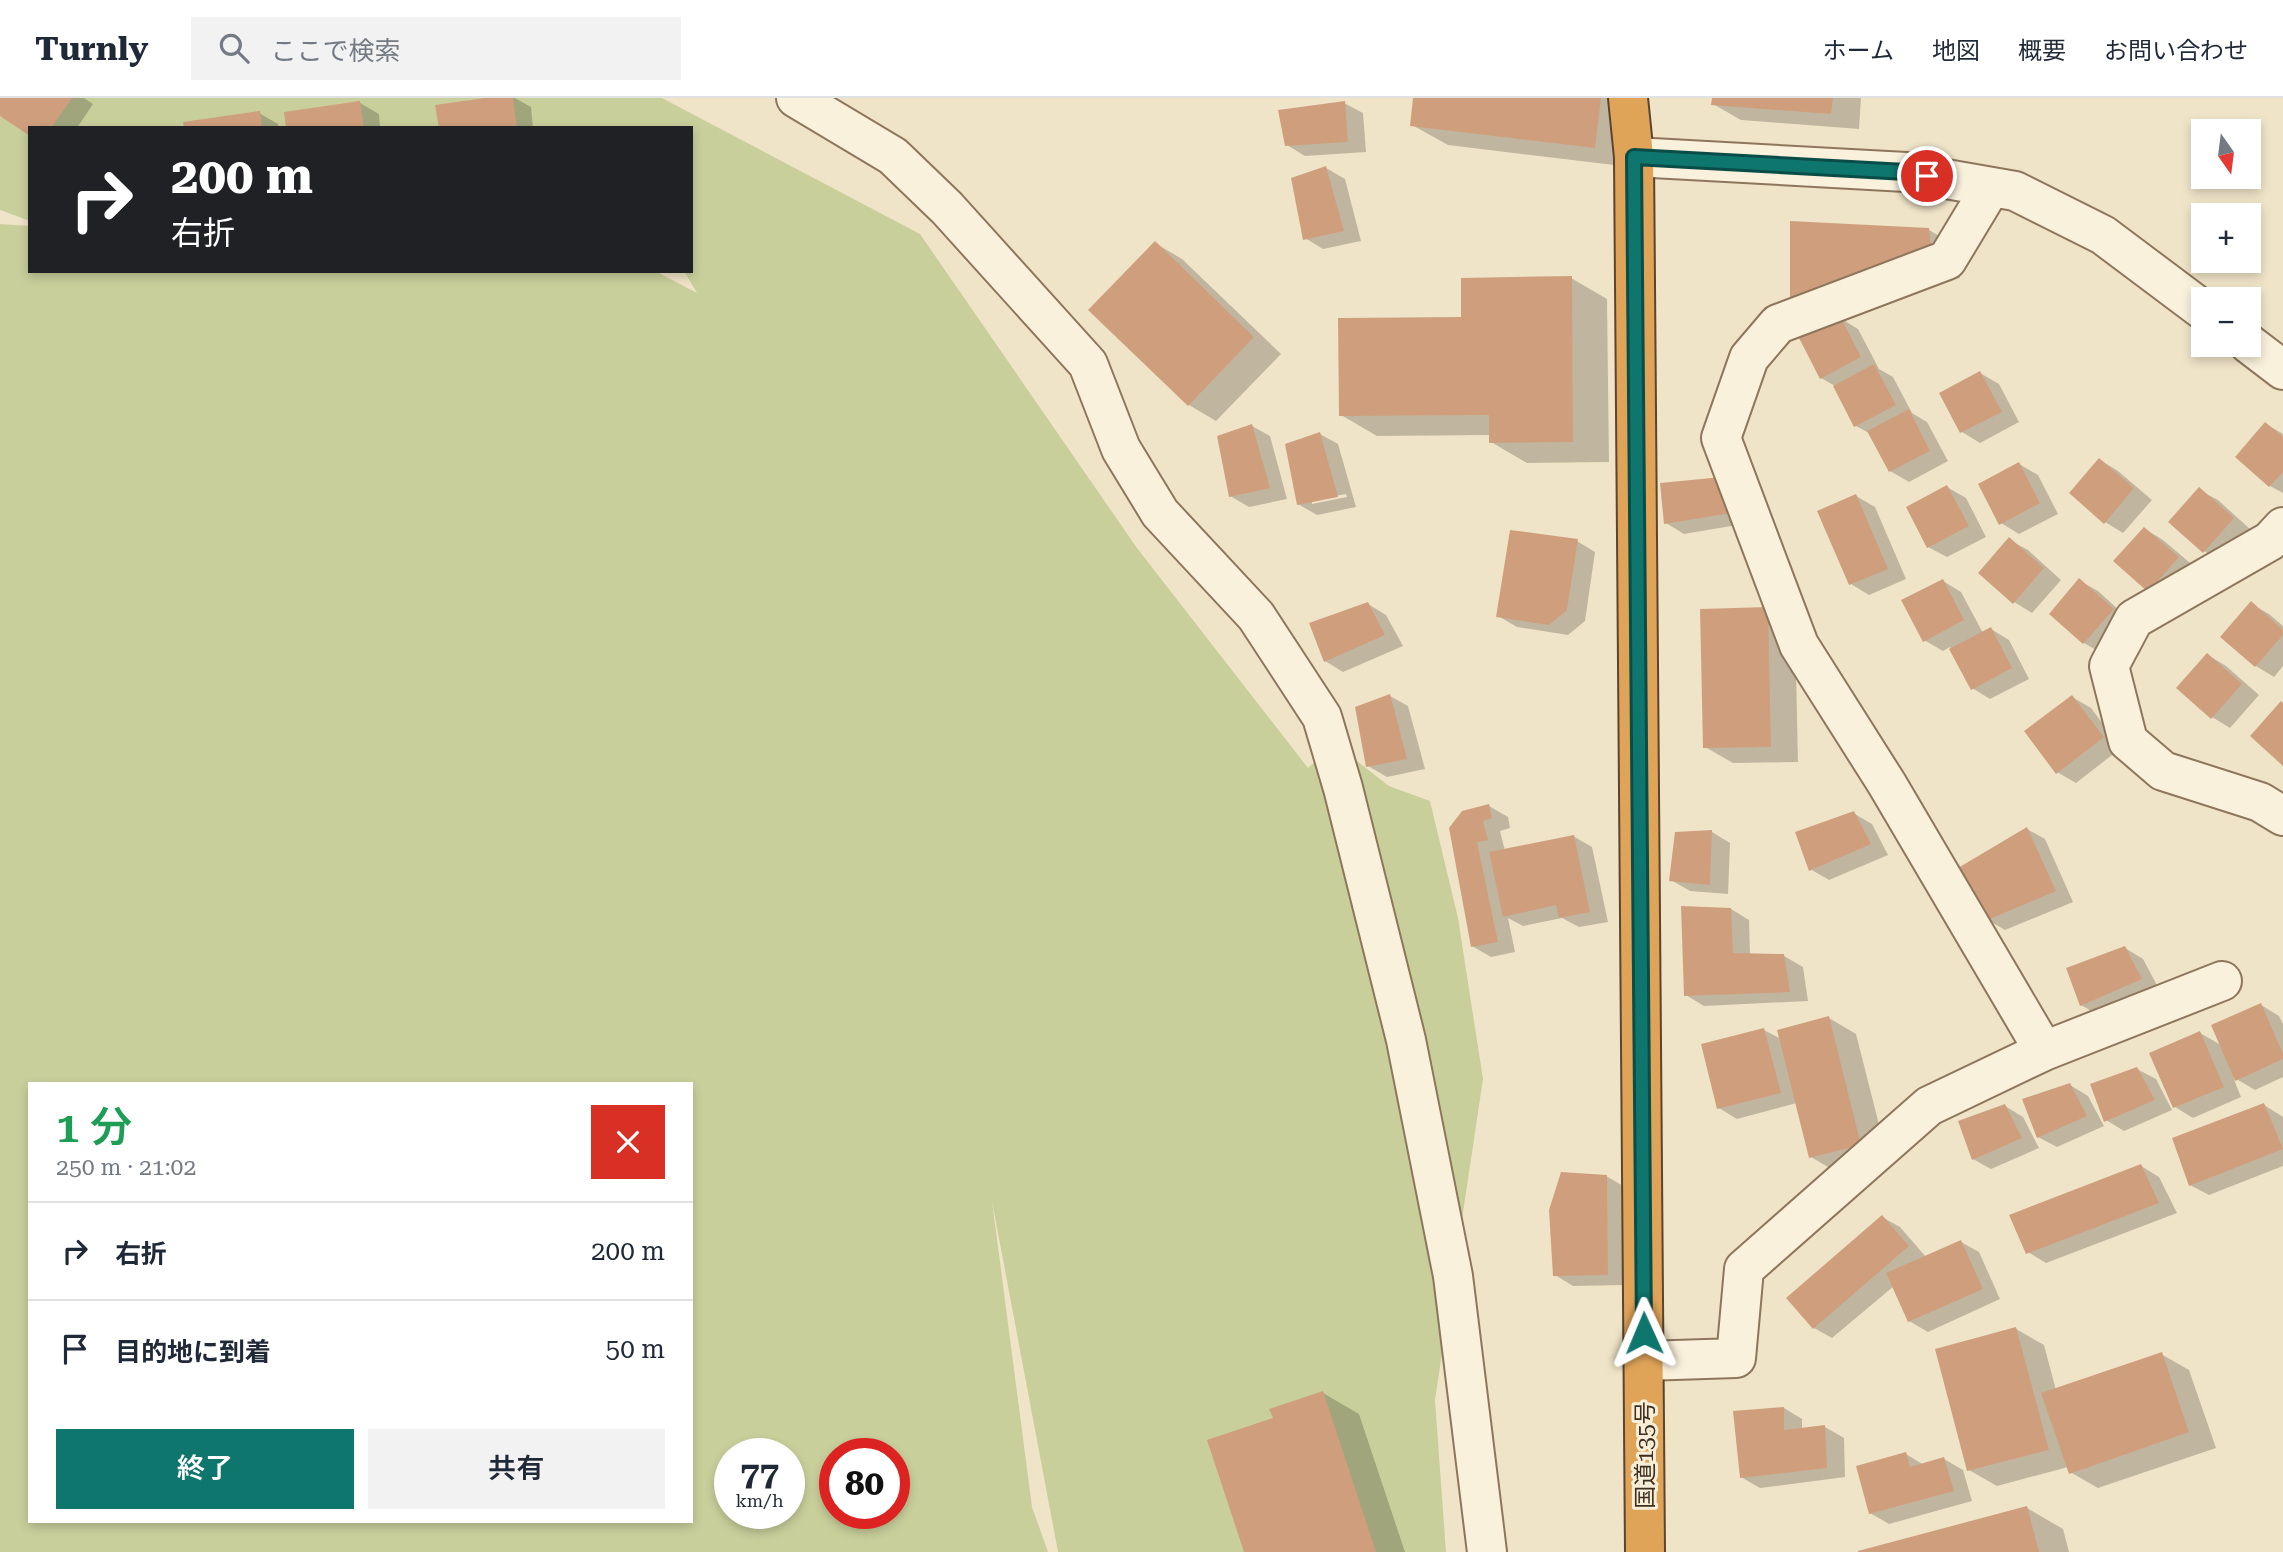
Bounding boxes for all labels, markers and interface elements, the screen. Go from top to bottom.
search box [191,17,681,80]
text: Turnly [35,29,149,68]
icon: search [215,29,253,67]
text: ここで検索 [271,36,401,66]
text: ホーム [1823,37,1894,65]
text: 地図 [1932,37,1980,65]
text: 概要 [2018,37,2066,65]
text: お問い合わせ [2104,37,2248,65]
north arrow [2191,119,2261,189]
map controls [2191,119,2261,357]
pin [1897,146,1957,206]
text: 200 m [171,148,313,205]
icon: right [56,154,147,245]
icon: arrive [1908,157,1946,195]
button: + [2191,203,2261,273]
text: 右折 [171,214,235,252]
button: − [2191,287,2261,357]
text: 1 分 [56,1103,132,1152]
button: close [591,1105,665,1179]
text: 250 m · 21:02 [56,1154,196,1181]
icon: right [56,1232,94,1270]
text: 200 m [591,1236,665,1266]
text: 右折 [115,1239,167,1269]
position arrow [1607,1296,1681,1370]
icon: arrive [56,1330,94,1368]
text: 50 m [606,1334,665,1364]
text: 目的地に到着 [115,1337,271,1367]
street label: 国道135号 [1632,1401,1659,1509]
button: 終了 [56,1429,354,1509]
button: 共有 [368,1429,665,1509]
speed limit sign: 80 [819,1438,910,1529]
text: 77 [740,1454,779,1495]
text: km/h [735,1490,784,1511]

